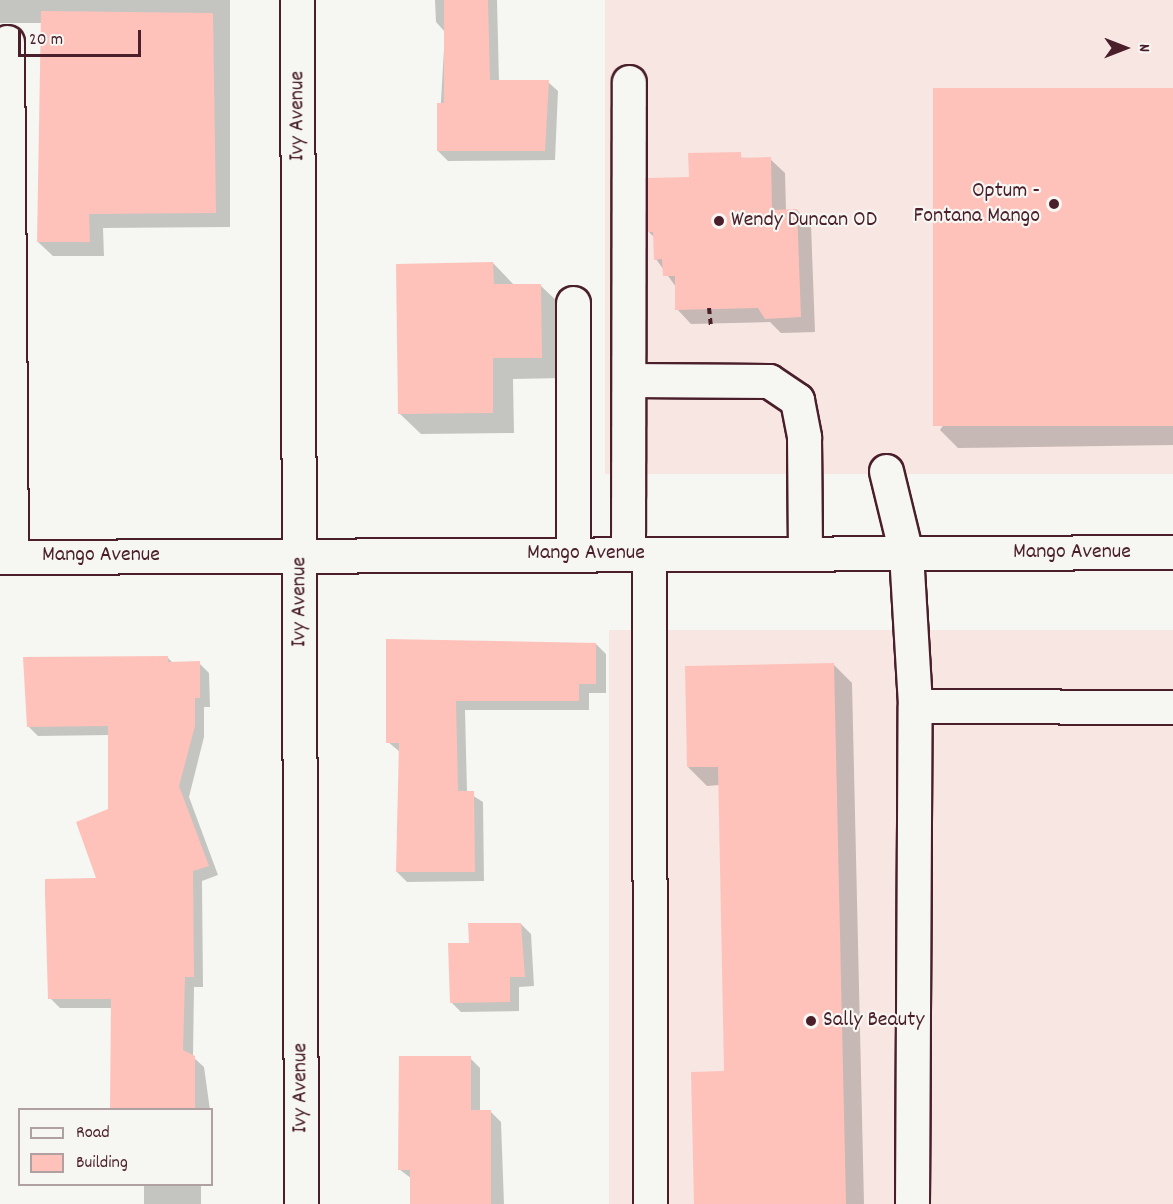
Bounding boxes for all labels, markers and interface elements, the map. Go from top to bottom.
scale bar [21,18,144,56]
north arrow [1095,18,1155,78]
text: 20 m [29,28,63,53]
text: N [1132,44,1155,52]
street label: Ivy Avenue [285,71,311,161]
place label: Optum - Fontana Mango [913,178,1040,230]
marker: Optum - Fontana Mango [1045,195,1063,213]
place label: Wendy Duncan OD [731,208,877,234]
marker: Wendy Duncan OD [712,214,726,228]
street label: Mango Avenue [1013,540,1131,566]
street label: Mango Avenue [527,541,645,567]
street label: Mango Avenue [42,543,160,569]
street label: Ivy Avenue [287,557,313,647]
place label: Sally Beauty [823,1008,924,1034]
marker: Sally Beauty [804,1014,818,1028]
street label: Ivy Avenue [288,1043,314,1133]
legend [18,1108,213,1186]
text: Road [76,1121,110,1146]
text: Building [76,1151,128,1176]

